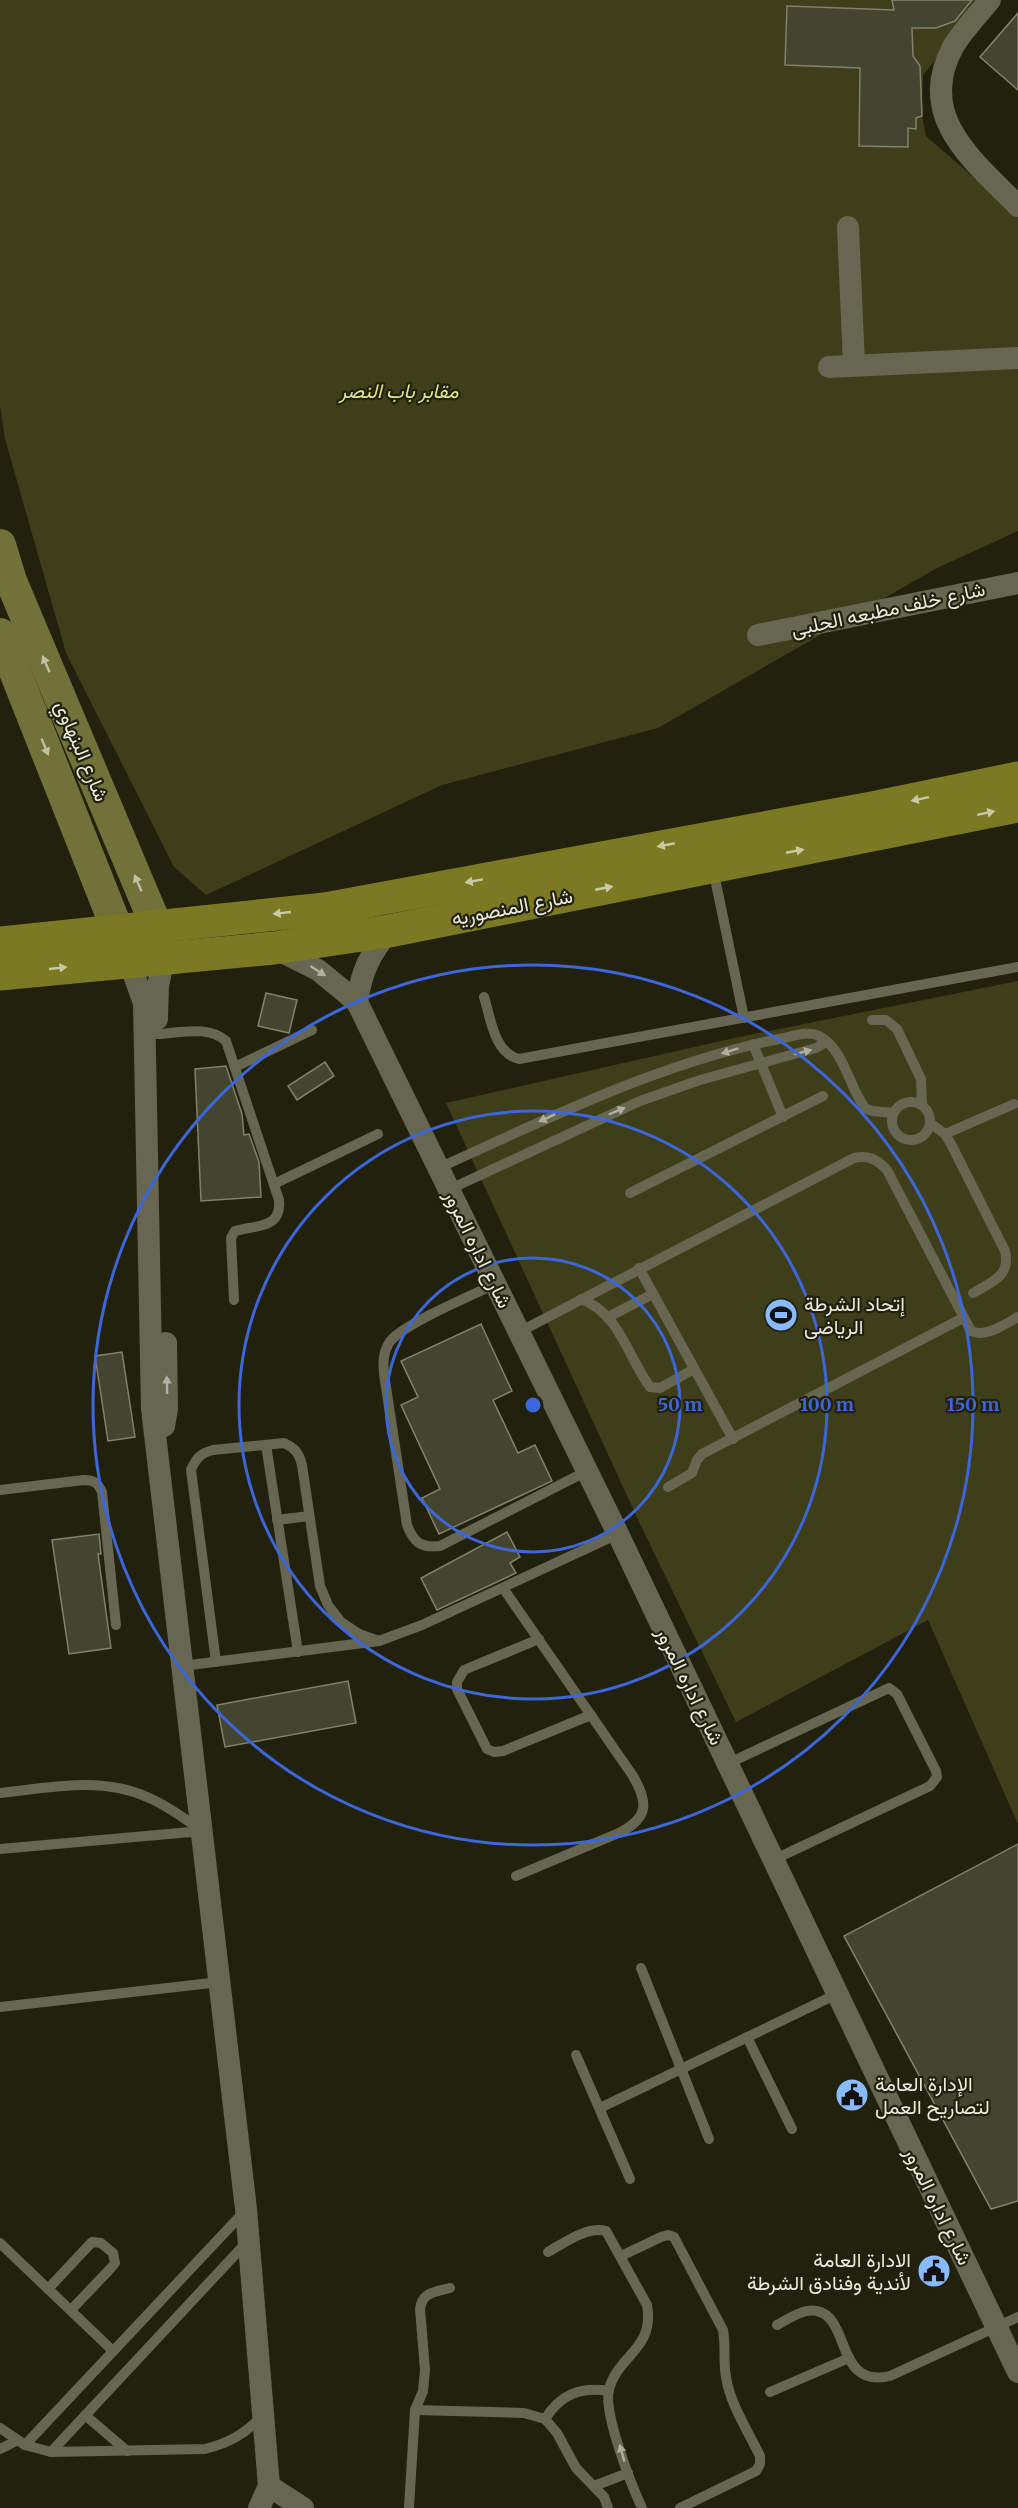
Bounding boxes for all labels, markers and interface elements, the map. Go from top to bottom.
park label: مقابر باب النصر [338,378,459,404]
street label: شارع خلف مطبعه الحلبى [789,576,988,643]
one-way arrow [41,655,50,673]
street label: شارع البنهاوي [45,697,115,807]
one-way arrow [41,738,50,756]
one-way arrow [910,795,929,804]
one-way arrow [977,808,996,817]
one-way arrow [656,841,675,850]
one-way arrow [786,846,805,855]
one-way arrow [133,873,143,891]
one-way arrow [464,877,483,886]
street label: شارع المنصوريه [449,882,575,932]
one-way arrow [594,883,613,892]
one-way arrow [272,908,291,918]
one-way arrow [49,963,68,973]
one-way arrow [310,965,326,976]
one-way arrow [721,1047,739,1056]
one-way arrow [794,1047,812,1056]
one-way arrow [608,1106,626,1115]
one-way arrow [539,1114,556,1123]
street label: شارع اداره المرور [437,1185,518,1313]
place label: إتحاد الشرطة الرياضى [804,1291,905,1340]
sports icon: إتحاد الشرطة الرياضى [763,1297,799,1333]
one-way arrow [162,1375,172,1394]
text: 50 m [658,1393,702,1416]
text: 100 m [800,1393,854,1416]
text: 150 m [947,1393,999,1416]
centre of rings [523,1395,543,1415]
street label: شارع اداره المرور [649,1622,730,1750]
place label: الإدارة العامة لتصاريح العمل [875,2071,990,2121]
public building icon: الإدارة العامة لتصاريح العمل [834,2077,870,2113]
street label: شارع اداره المرور [897,2142,978,2270]
place label: الادارة العامة لأندية وفنادق الشرطة [747,2247,911,2296]
public building icon: الادارة العامة لأندية وفنادق الشرطة [916,2253,952,2289]
one-way arrow [617,2444,626,2462]

